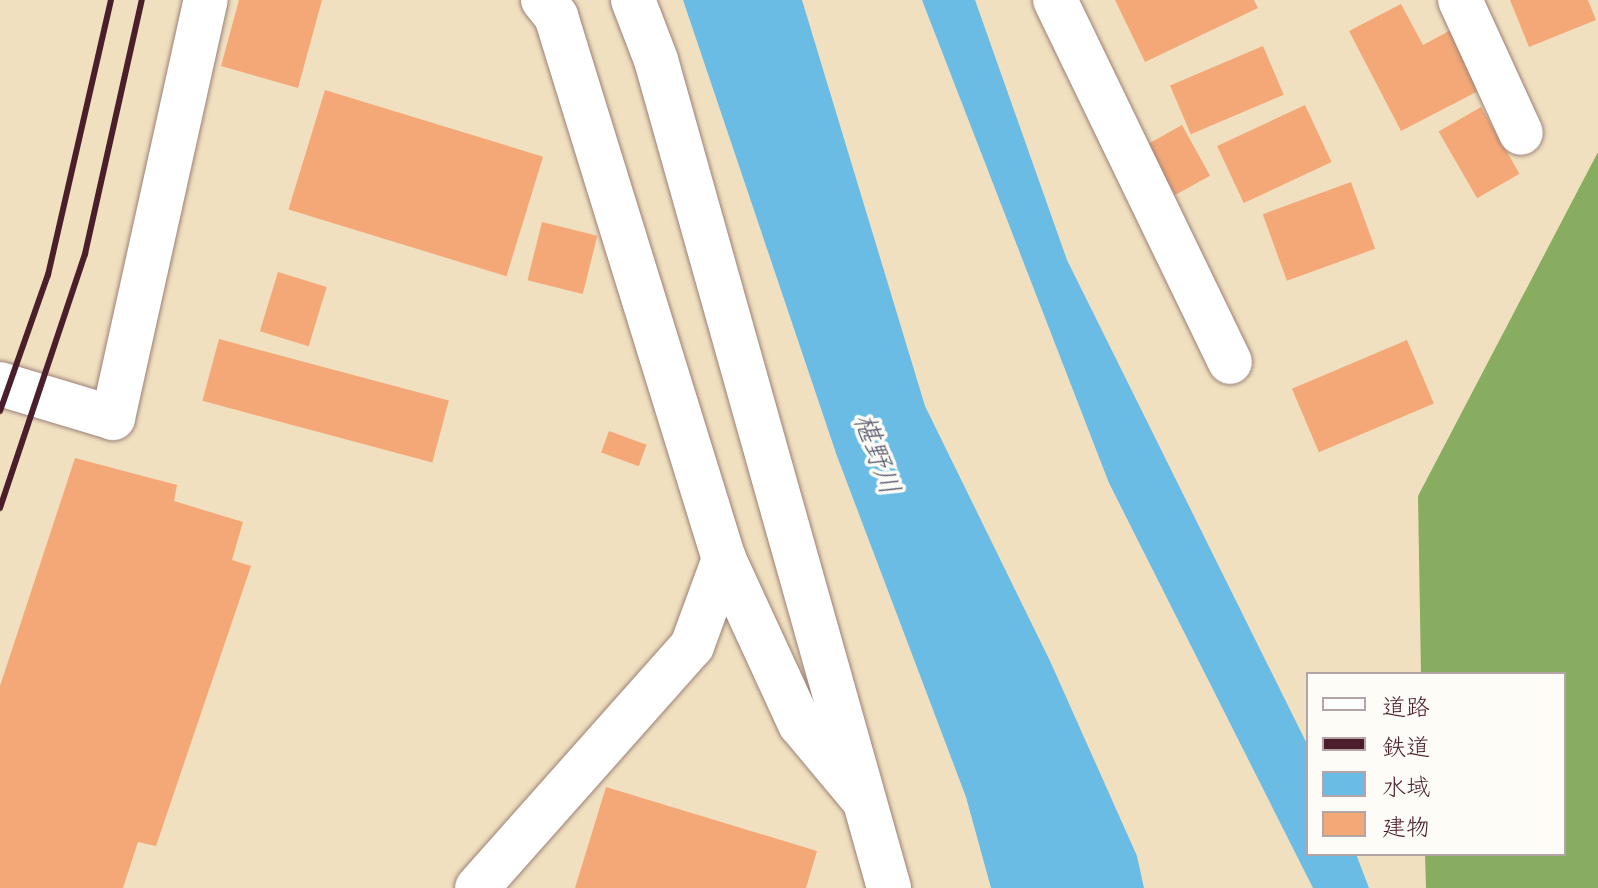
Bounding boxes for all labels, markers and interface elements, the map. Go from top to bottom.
water label: 椹野川 [847,409,907,499]
legend [1306,672,1566,856]
text: 道路 [1382,693,1430,721]
text: 鉄道 [1382,733,1430,761]
text: 水域 [1382,773,1430,801]
text: 建物 [1382,813,1430,841]

